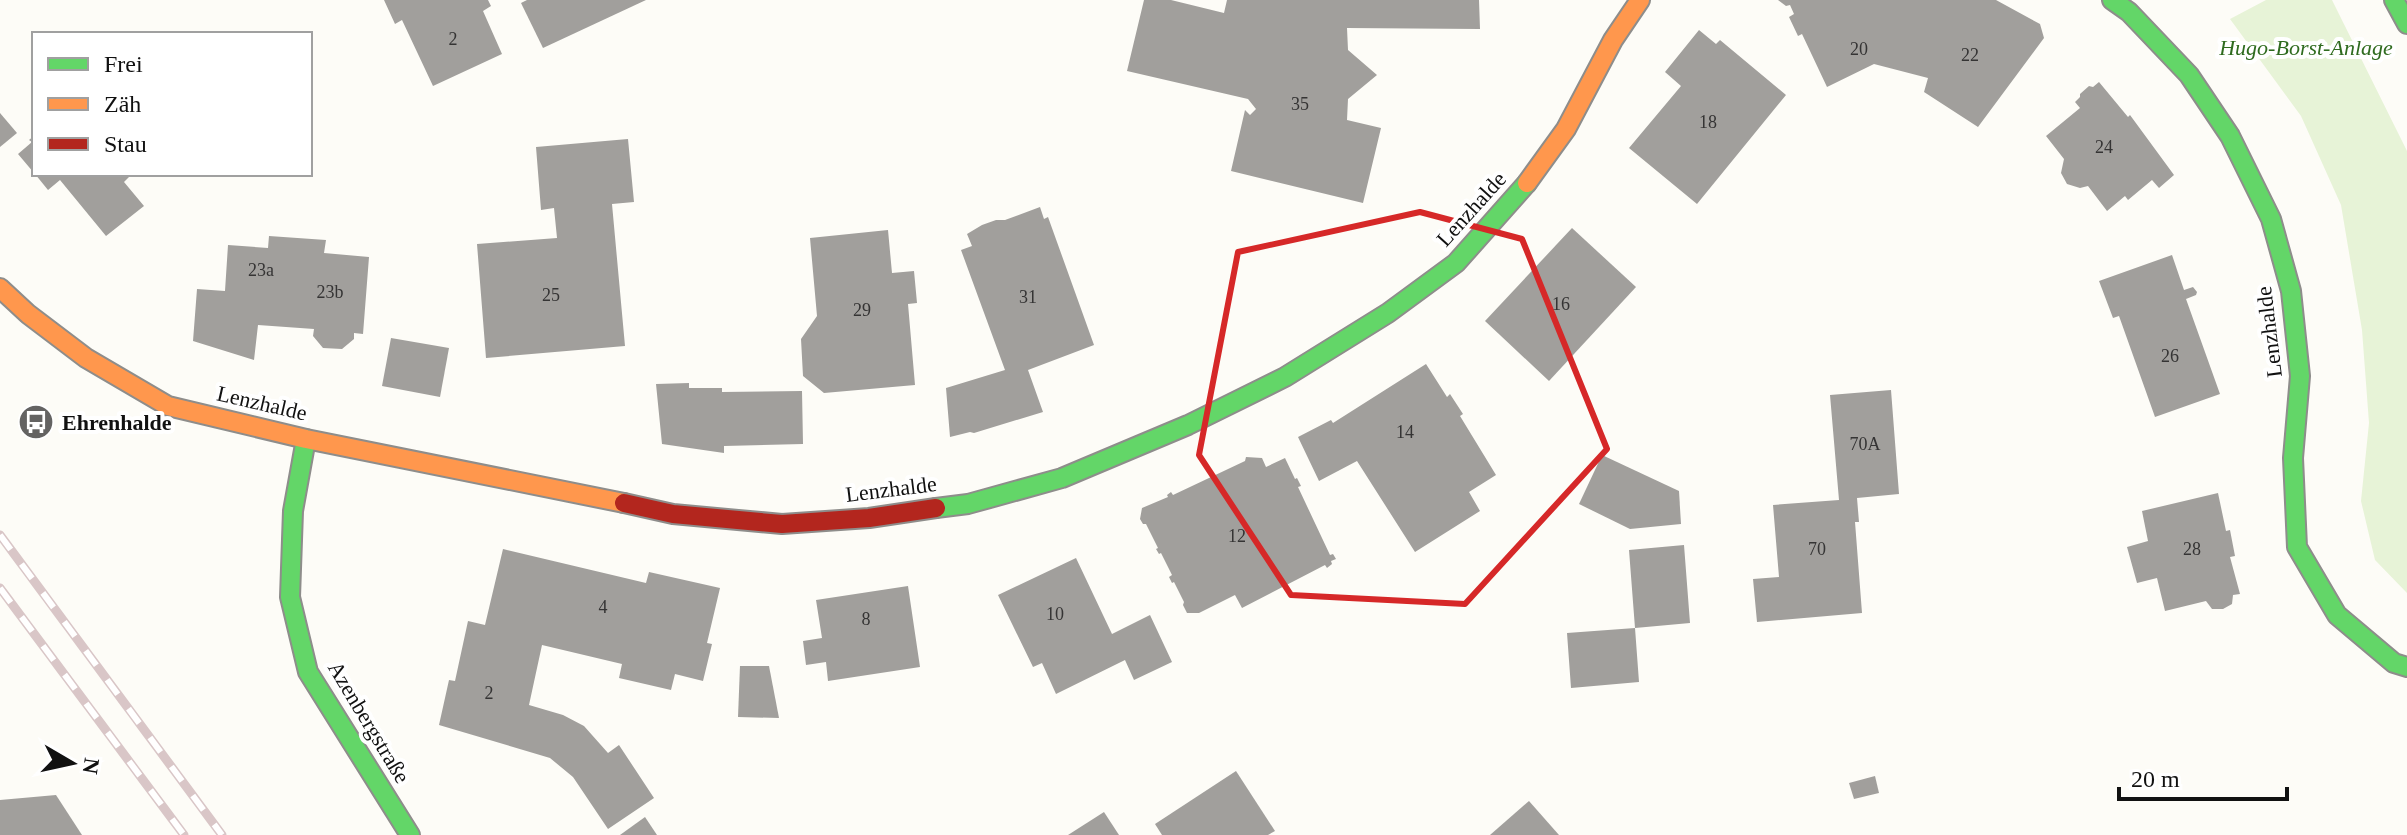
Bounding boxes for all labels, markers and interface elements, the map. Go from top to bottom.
house number: 2 [449,29,458,49]
legend [32,32,312,176]
park label: Hugo-Borst-Anlage [2218,35,2393,60]
house number: 20 [1850,39,1868,59]
house number: 22 [1961,45,1979,65]
text: Frei [104,51,143,77]
text: Zäh [104,91,141,117]
house number: 35 [1291,94,1309,114]
house number: 18 [1699,112,1717,132]
text: Stau [104,131,147,157]
house number: 24 [2095,137,2113,157]
street label: Lenzhalde [1431,167,1511,251]
house number: 23a [248,260,274,280]
house number: 23b [317,282,344,302]
house number: 25 [542,285,560,305]
street label: Lenzhalde [2251,285,2287,379]
house number: 31 [1019,287,1037,307]
house number: 16 [1552,294,1570,314]
house number: 29 [853,300,871,320]
house number: 26 [2161,346,2179,366]
street label: Lenzhalde [215,381,309,425]
bus stop icon: Ehrenhalde [17,403,55,441]
place label: Ehrenhalde [62,410,172,435]
house number: 14 [1396,422,1414,442]
house number: 70A [1850,434,1881,454]
street label: Lenzhalde [844,471,938,507]
house number: 12 [1228,526,1246,546]
house number: 70 [1808,539,1826,559]
house number: 28 [2183,539,2201,559]
house number: 4 [599,597,608,617]
house number: 10 [1046,604,1064,624]
house number: 8 [862,609,871,629]
street label: Azenbergstraße [323,657,415,787]
house number: 2 [485,683,494,703]
north arrow [32,723,112,803]
scale bar [2119,751,2287,801]
text: N [78,756,105,776]
text: 20 m [2131,766,2180,792]

